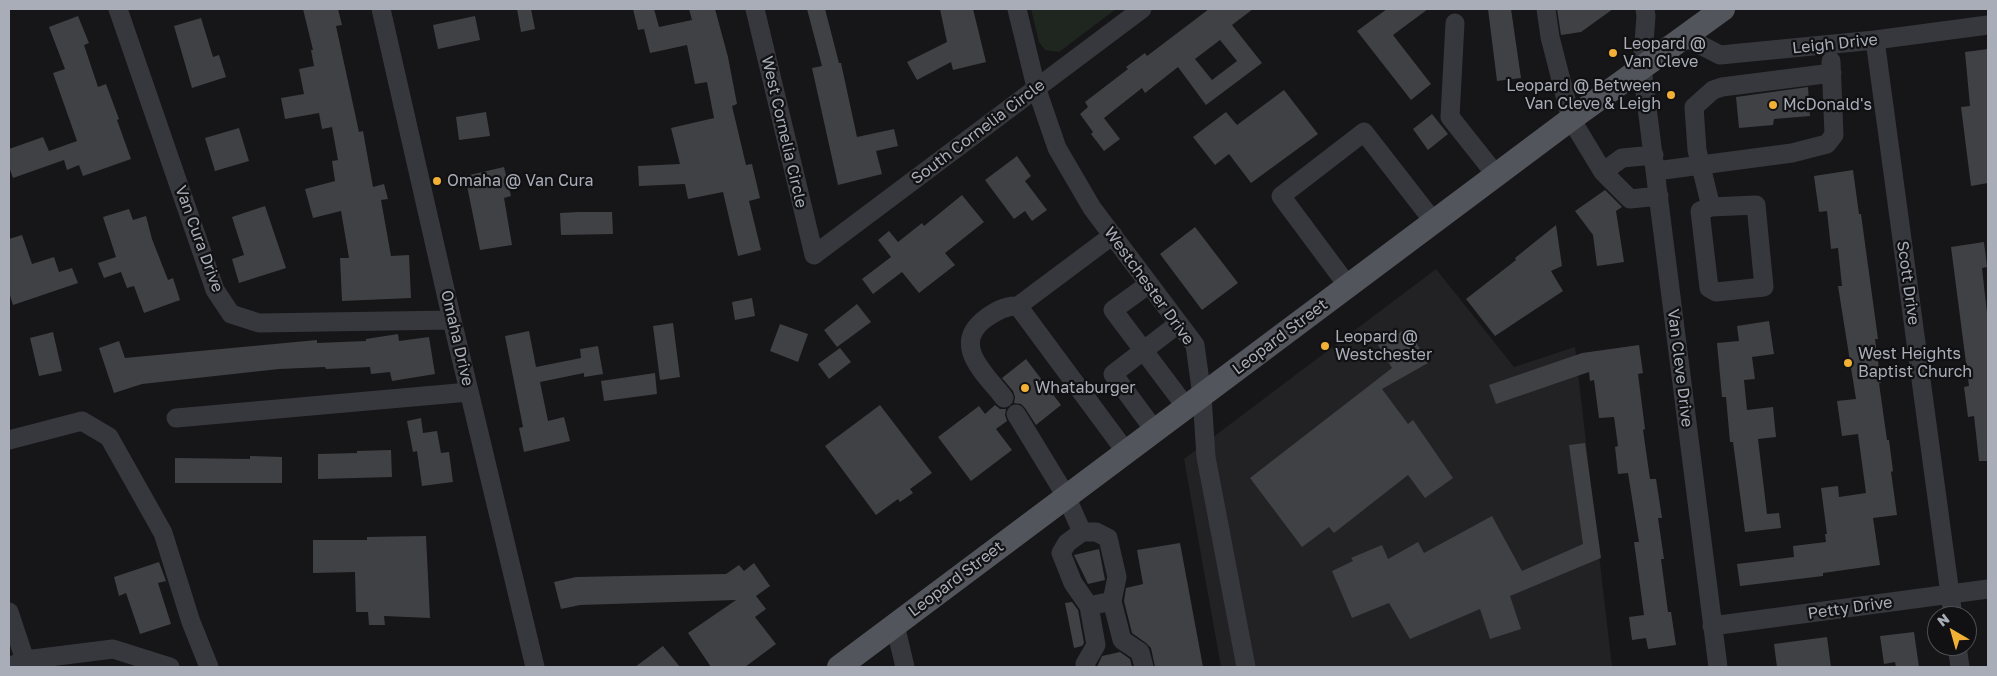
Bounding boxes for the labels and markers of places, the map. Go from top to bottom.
place label: Leopard @ Van Cleve [1623,34,1706,72]
marker: Leopard @ Van Cleve [1607,47,1619,59]
place label: Leopard @ Between Van Cleve & Leigh [1506,76,1661,114]
marker: Leopard @ Between Van Cleve & Leigh [1665,89,1677,101]
place label: McDonald's [1783,95,1872,115]
marker: McDonald's [1767,99,1779,111]
place label: Omaha @ Van Cura [447,171,594,191]
marker: Omaha @ Van Cura [431,175,443,187]
place label: Leopard @ Westchester [1335,327,1432,365]
marker: Leopard @ Westchester [1319,340,1331,352]
place label: West Heights Baptist Church [1858,344,1972,382]
marker: West Heights Baptist Church [1842,357,1854,369]
place label: Whataburger [1035,378,1135,398]
marker: Whataburger [1019,382,1031,394]

